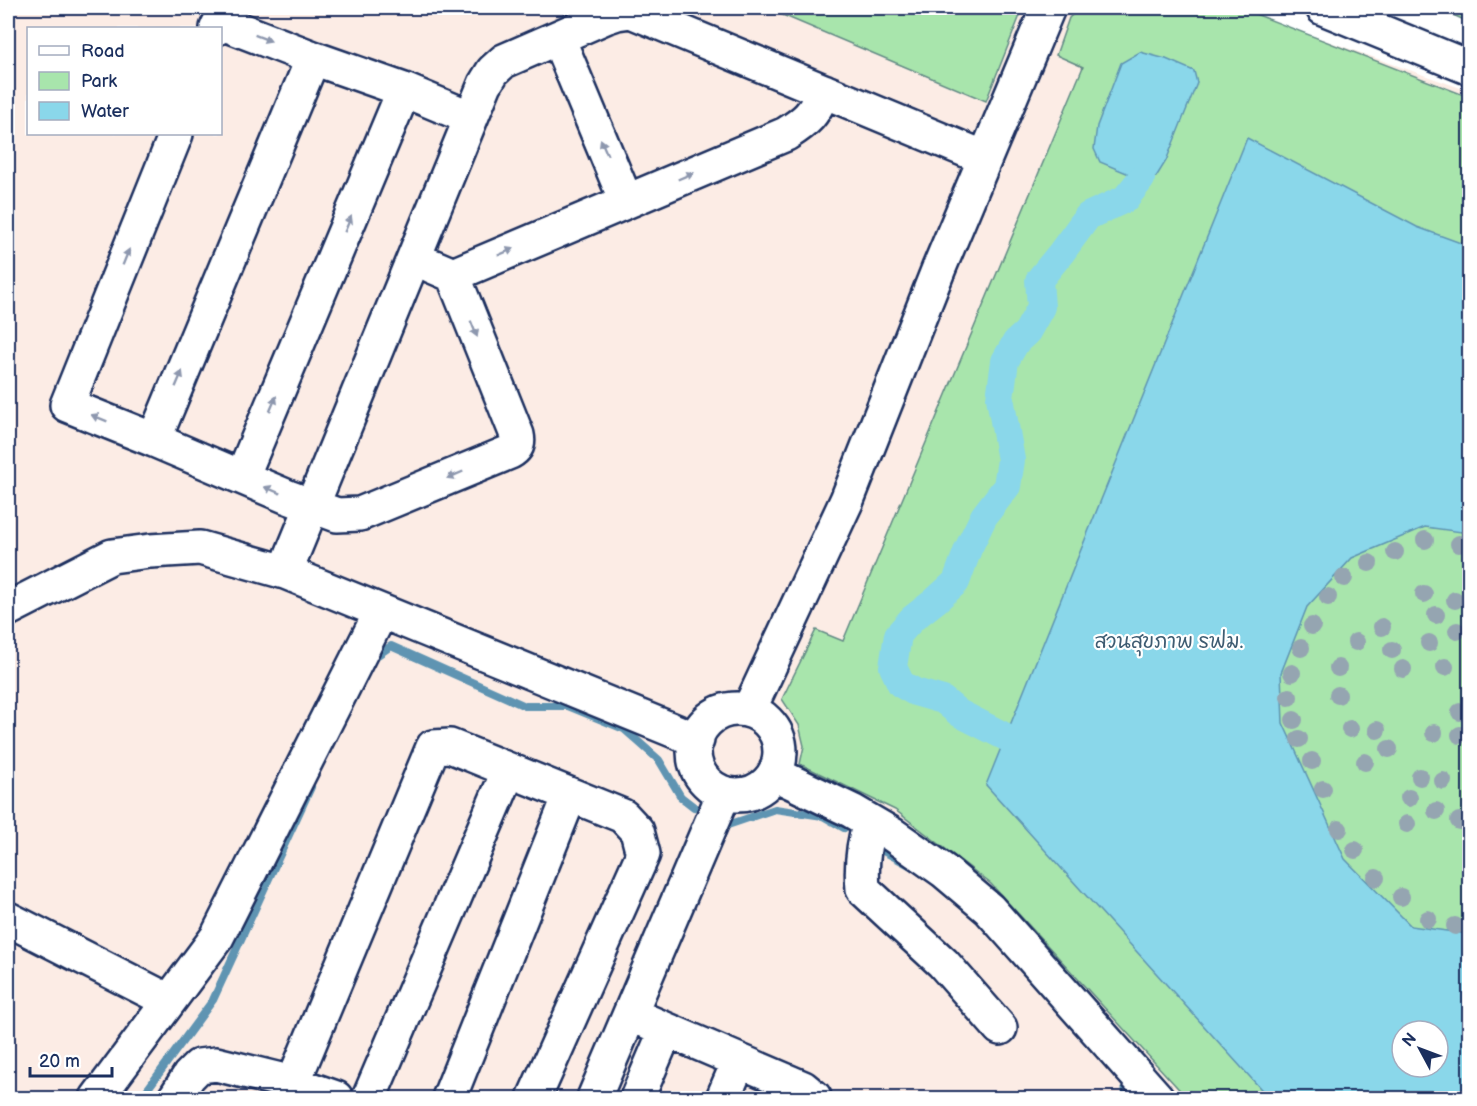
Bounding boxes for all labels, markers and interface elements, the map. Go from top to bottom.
legend [27,27,222,135]
one-way arrow [254,34,272,43]
text: Road [81,41,125,62]
text: Park [81,71,117,92]
text: Water [81,101,129,122]
one-way arrow [599,138,608,156]
one-way arrow [677,171,695,180]
one-way arrow [343,214,353,232]
one-way arrow [122,247,132,265]
one-way arrow [498,247,516,257]
one-way arrow [470,320,480,338]
one-way arrow [175,370,184,388]
one-way arrow [268,394,278,412]
one-way arrow [90,413,108,422]
one-way arrow [446,471,464,480]
one-way arrow [263,485,281,495]
park label: สวนสุขภาพ รฟม. [1095,629,1244,657]
north arrow [1390,1019,1450,1079]
text: N [1399,1029,1421,1051]
scale bar [30,1040,112,1078]
text: 20 m [39,1051,80,1072]

